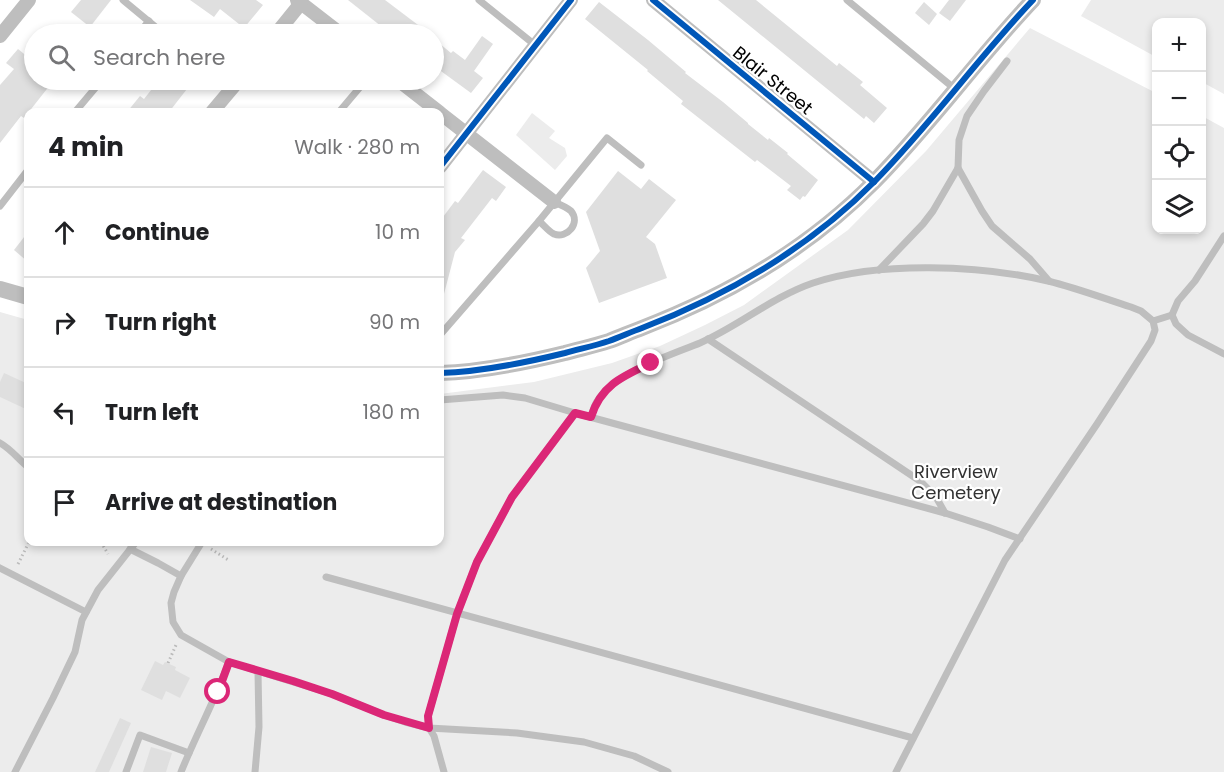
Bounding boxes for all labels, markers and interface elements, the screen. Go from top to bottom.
map controls [1152,18,1206,234]
button: + [1152,18,1206,72]
search box [24,24,444,90]
street label: Blair Street [728,40,818,120]
icon: search [45,41,78,74]
text: Search here [93,42,226,73]
button: − [1152,72,1206,126]
button: locate [1152,126,1206,180]
text: 4 min [48,129,124,165]
text: Walk · 280 m [294,133,420,161]
button: layers [1152,180,1206,234]
icon: ahead [48,216,81,249]
text: Continue [105,217,209,248]
text: 10 m [375,218,420,246]
icon: right [48,306,81,339]
text: Turn right [105,307,216,338]
text: 90 m [369,308,420,336]
route end [637,349,663,375]
icon: left [48,396,81,429]
text: Turn left [105,397,199,428]
text: 180 m [362,398,420,426]
park label: Riverview Cemetery [911,459,1001,505]
icon: arrive [48,486,81,519]
text: Arrive at destination [105,487,337,518]
route start [204,678,230,704]

